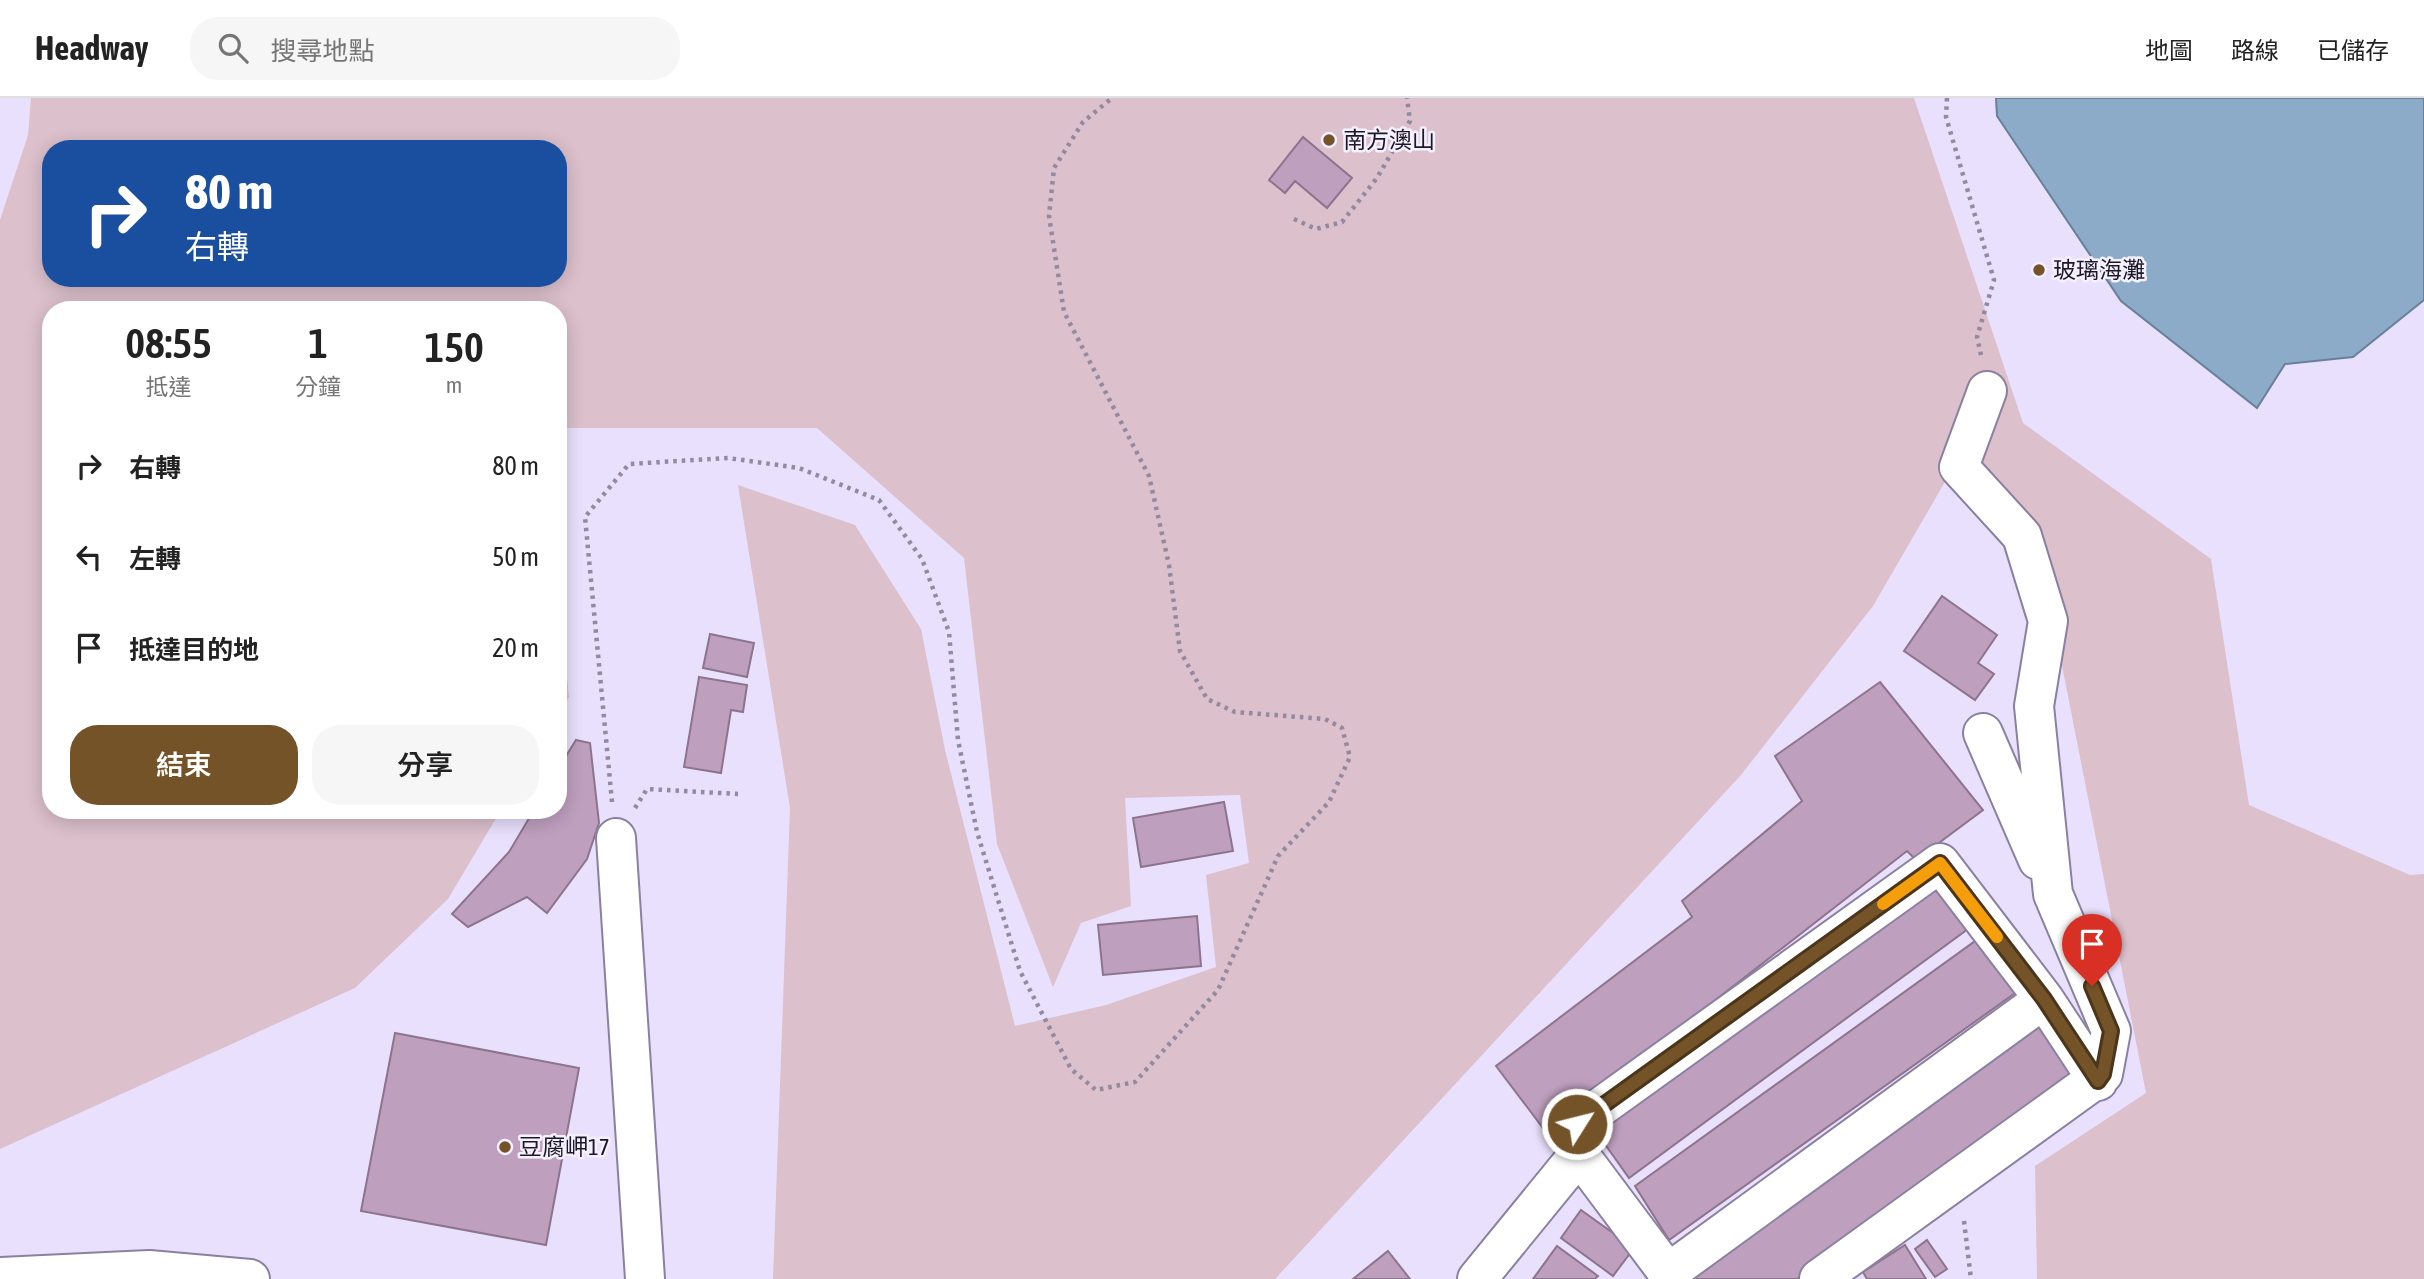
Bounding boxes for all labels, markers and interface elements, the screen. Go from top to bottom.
search box [190,17,680,80]
text: Headway [35,29,148,67]
icon: search [214,29,252,67]
text: 搜尋地點 [270,36,374,66]
text: 地圖 [2145,37,2193,64]
text: 路線 [2231,37,2279,64]
text: 已儲存 [2317,37,2389,64]
place label: 南方澳山 [1343,127,1435,153]
marker: 南方澳山 [1321,132,1337,148]
text: 80 m [185,163,273,219]
icon: right [70,168,161,259]
text: 右轉 [185,228,249,265]
place label: 玻璃海灘 [2053,257,2145,283]
marker: 玻璃海灘 [2031,262,2047,278]
text: 08:55 [125,319,212,367]
text: 1 [308,319,328,367]
text: 150 [424,323,484,371]
text: m [446,372,462,398]
text: 抵達 [146,374,192,400]
text: 分鐘 [295,374,341,400]
icon: right [70,447,108,485]
text: 80 m [492,451,539,481]
text: 右轉 [129,453,181,483]
icon: left [70,538,108,576]
text: 50 m [492,542,539,572]
text: 左轉 [129,544,181,574]
icon: arrive [70,629,108,667]
text: 20 m [492,633,539,663]
text: 抵達目的地 [129,635,259,665]
button: 結束 [70,725,298,805]
button: 分享 [312,725,539,805]
pin [2062,914,2122,986]
icon: arrive [2073,925,2111,963]
position arrow [1540,1087,1614,1161]
place label: 豆腐岬17 [519,1134,610,1160]
marker: 豆腐岬17 [497,1139,513,1155]

